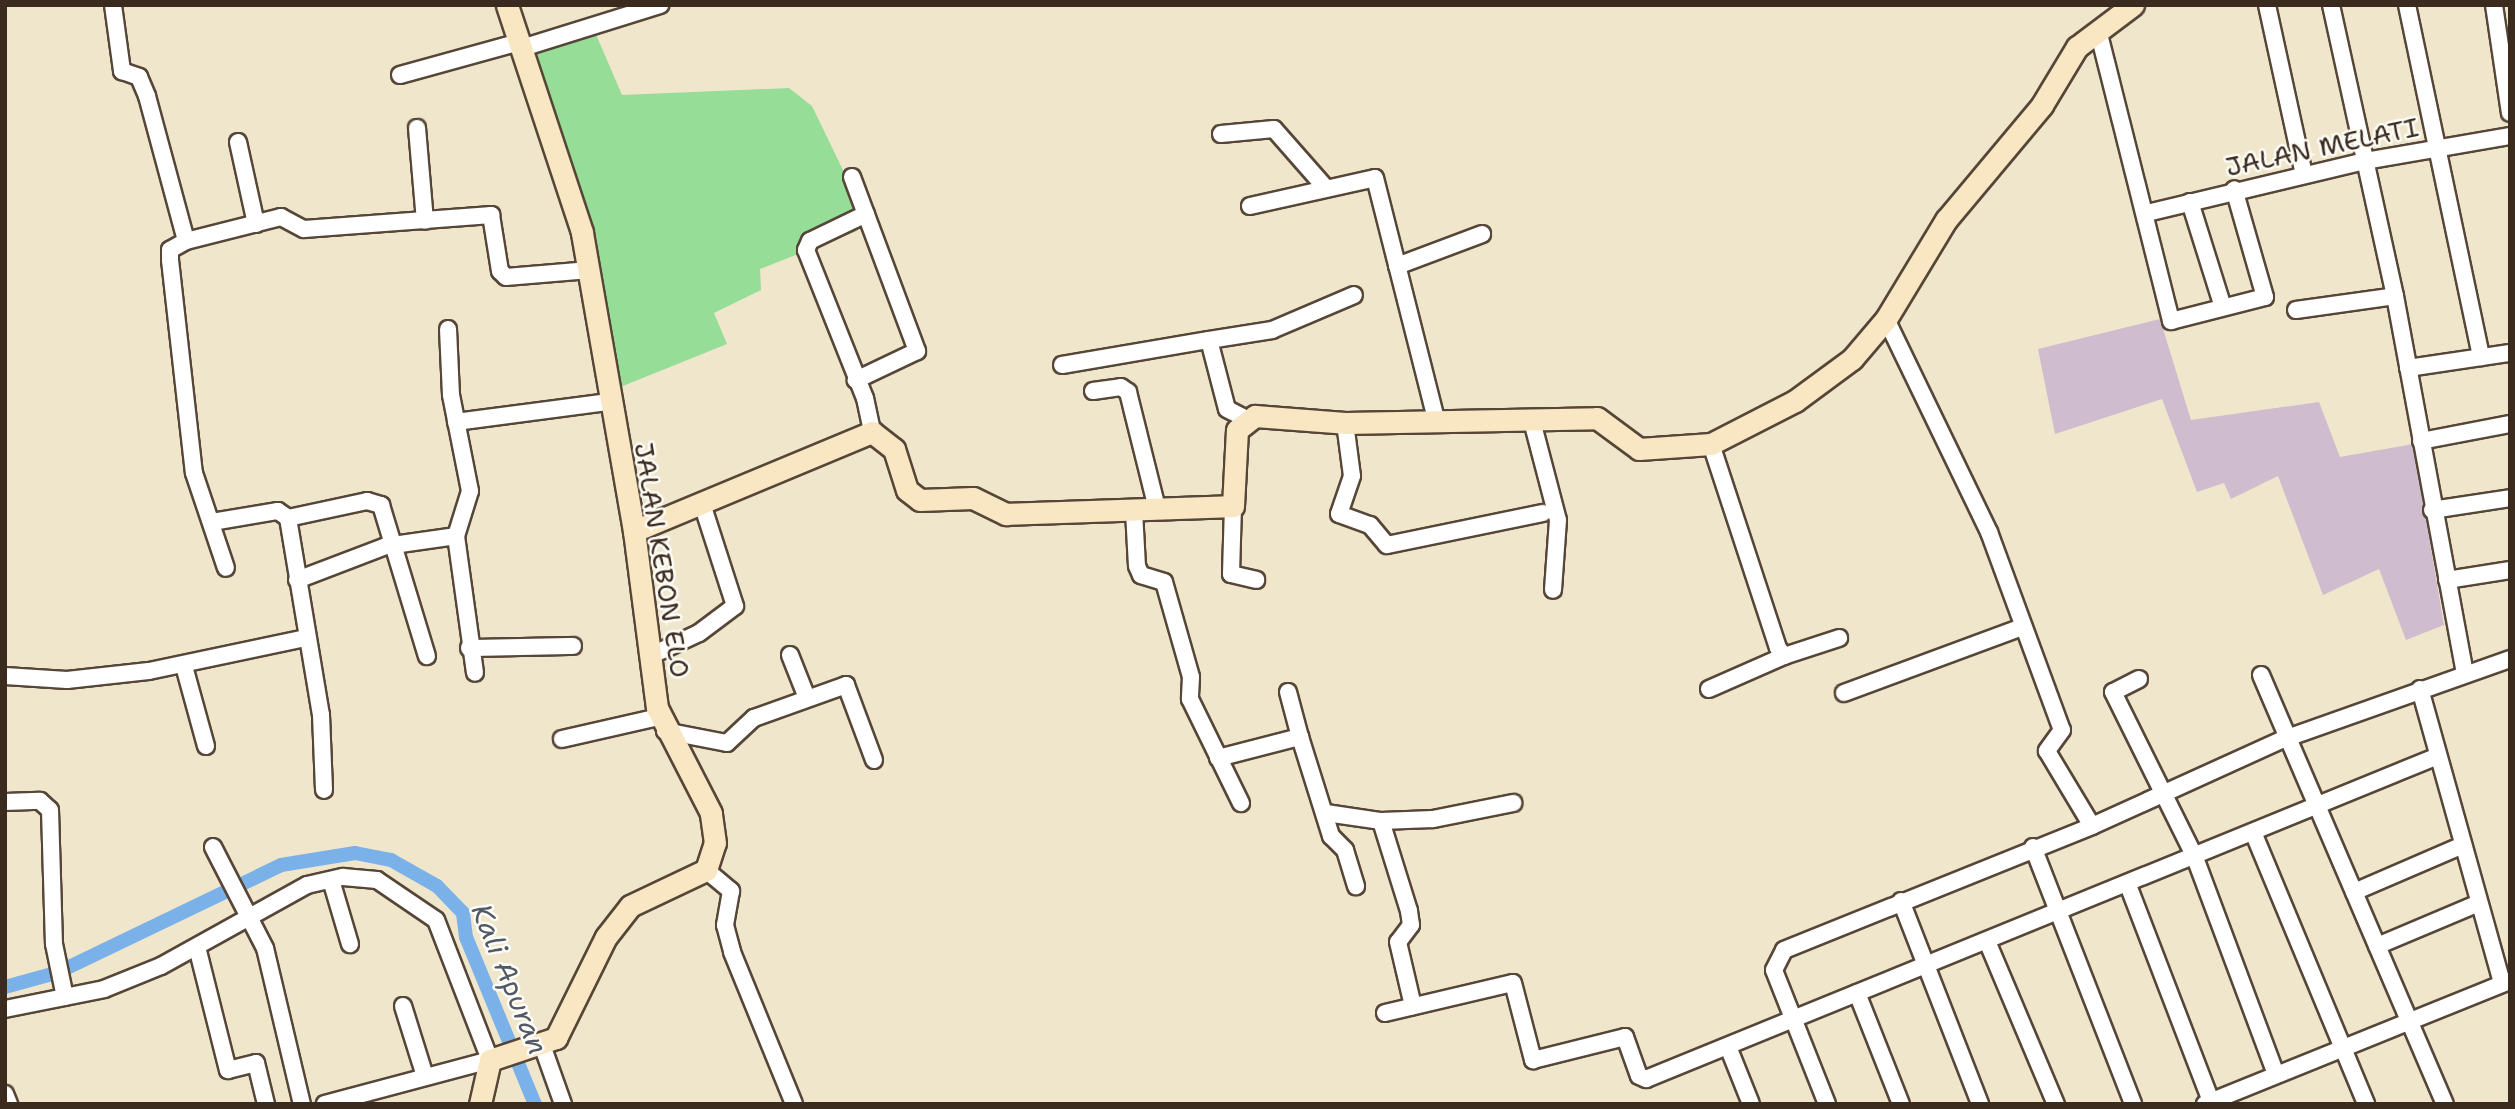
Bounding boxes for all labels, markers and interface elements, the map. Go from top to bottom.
street label: JALAN MELATI [2223,111,2421,183]
street label: JALAN KEBON ELO [628,440,696,680]
water label: Kali Apuran [465,899,555,1059]

